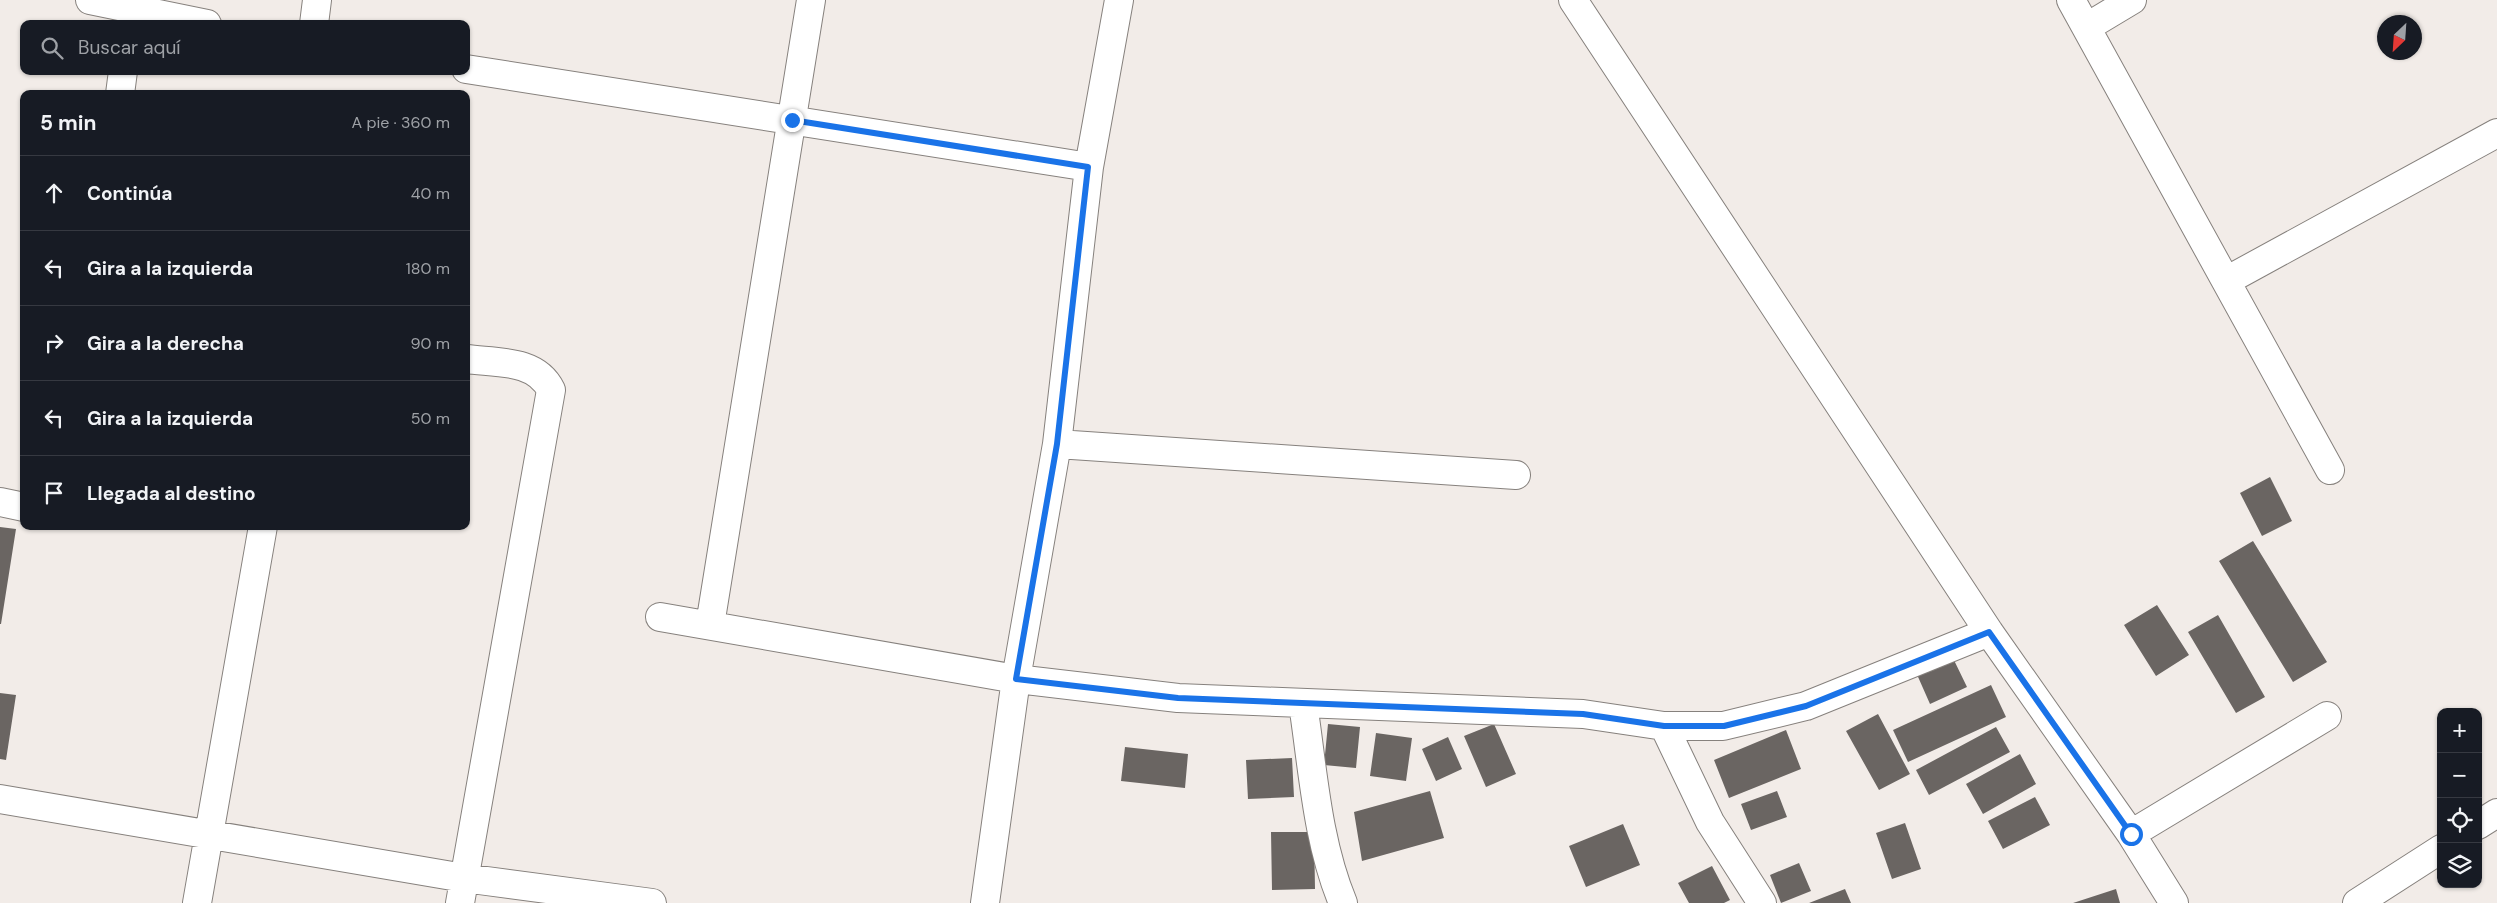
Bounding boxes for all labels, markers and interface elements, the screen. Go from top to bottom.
north arrow [2377,15,2422,60]
search box [20,20,470,75]
icon: search [38,34,66,62]
text: Buscar aquí [78,35,181,60]
text: 5 min [40,109,96,137]
route end [781,109,804,132]
text: A pie · 360 m [352,112,450,133]
icon: ahead [40,179,68,207]
text: Continúa [87,181,172,206]
text: 40 m [411,183,450,204]
icon: left [40,254,68,282]
text: Gira a la izquierda [87,256,253,281]
text: 180 m [406,258,450,279]
icon: right [40,329,68,357]
text: Gira a la derecha [87,331,244,356]
text: 90 m [410,333,450,354]
icon: left [40,404,68,432]
text: Gira a la izquierda [87,406,253,431]
text: 50 m [411,408,450,429]
icon: arrive [40,479,68,507]
text: Llegada al destino [87,481,256,506]
map controls [2437,708,2482,888]
button: + [2437,708,2482,753]
button: − [2437,753,2482,798]
button: locate [2437,798,2482,843]
route start [2120,823,2143,846]
button: layers [2437,843,2482,888]

